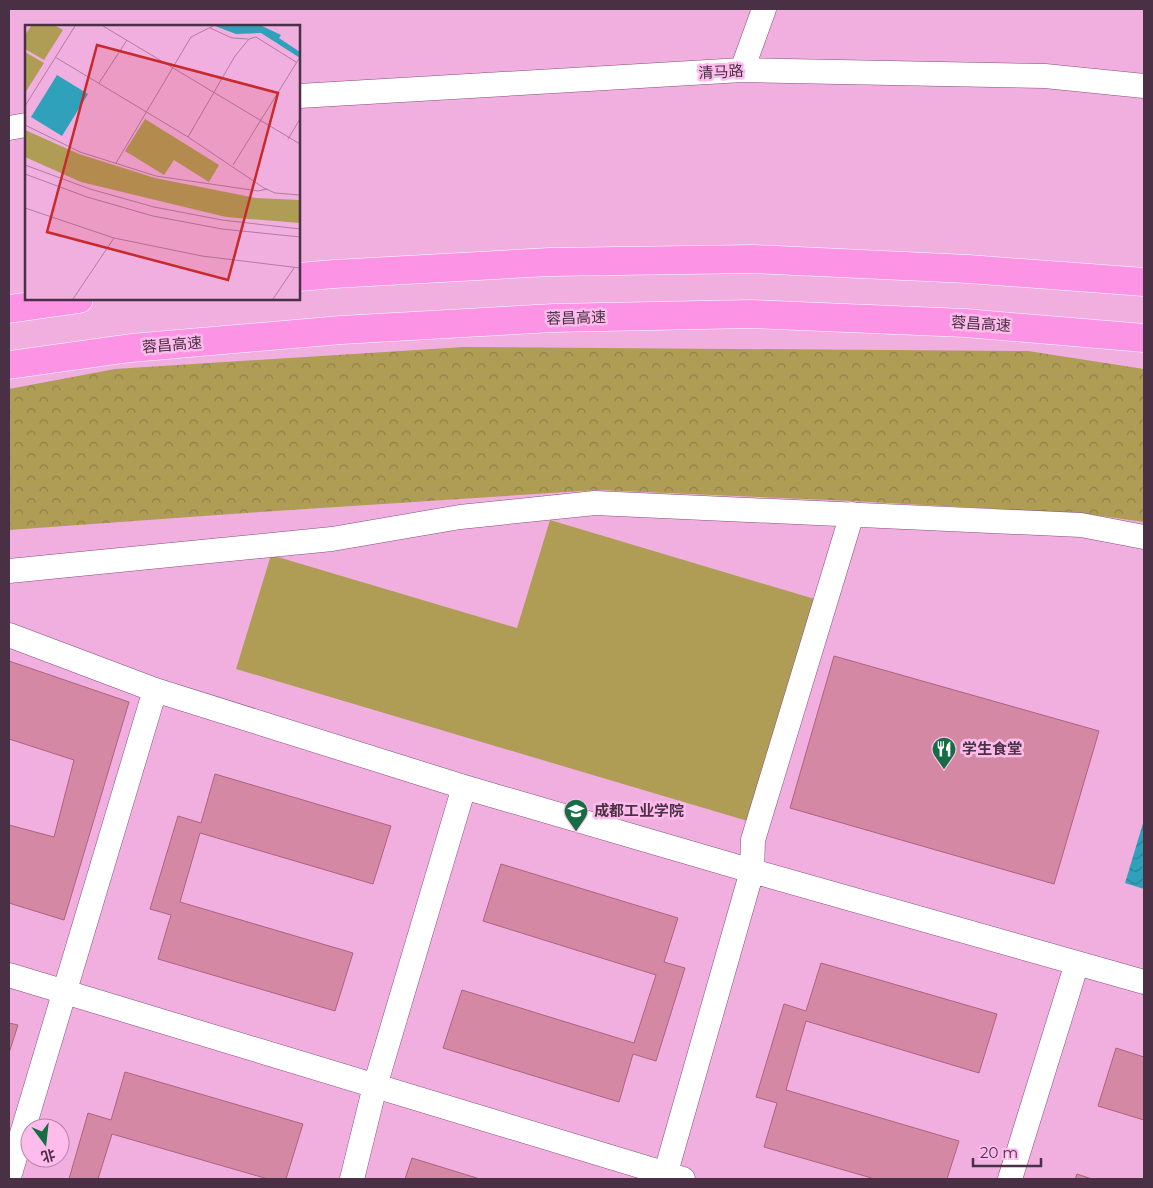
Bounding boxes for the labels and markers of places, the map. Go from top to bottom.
restaurant icon: 学生食堂 [931,736,957,770]
place label: 学生食堂 [962,739,1022,758]
school or university icon: 成都工业学院 [563,798,589,832]
place label: 成都工业学院 [594,801,684,820]

